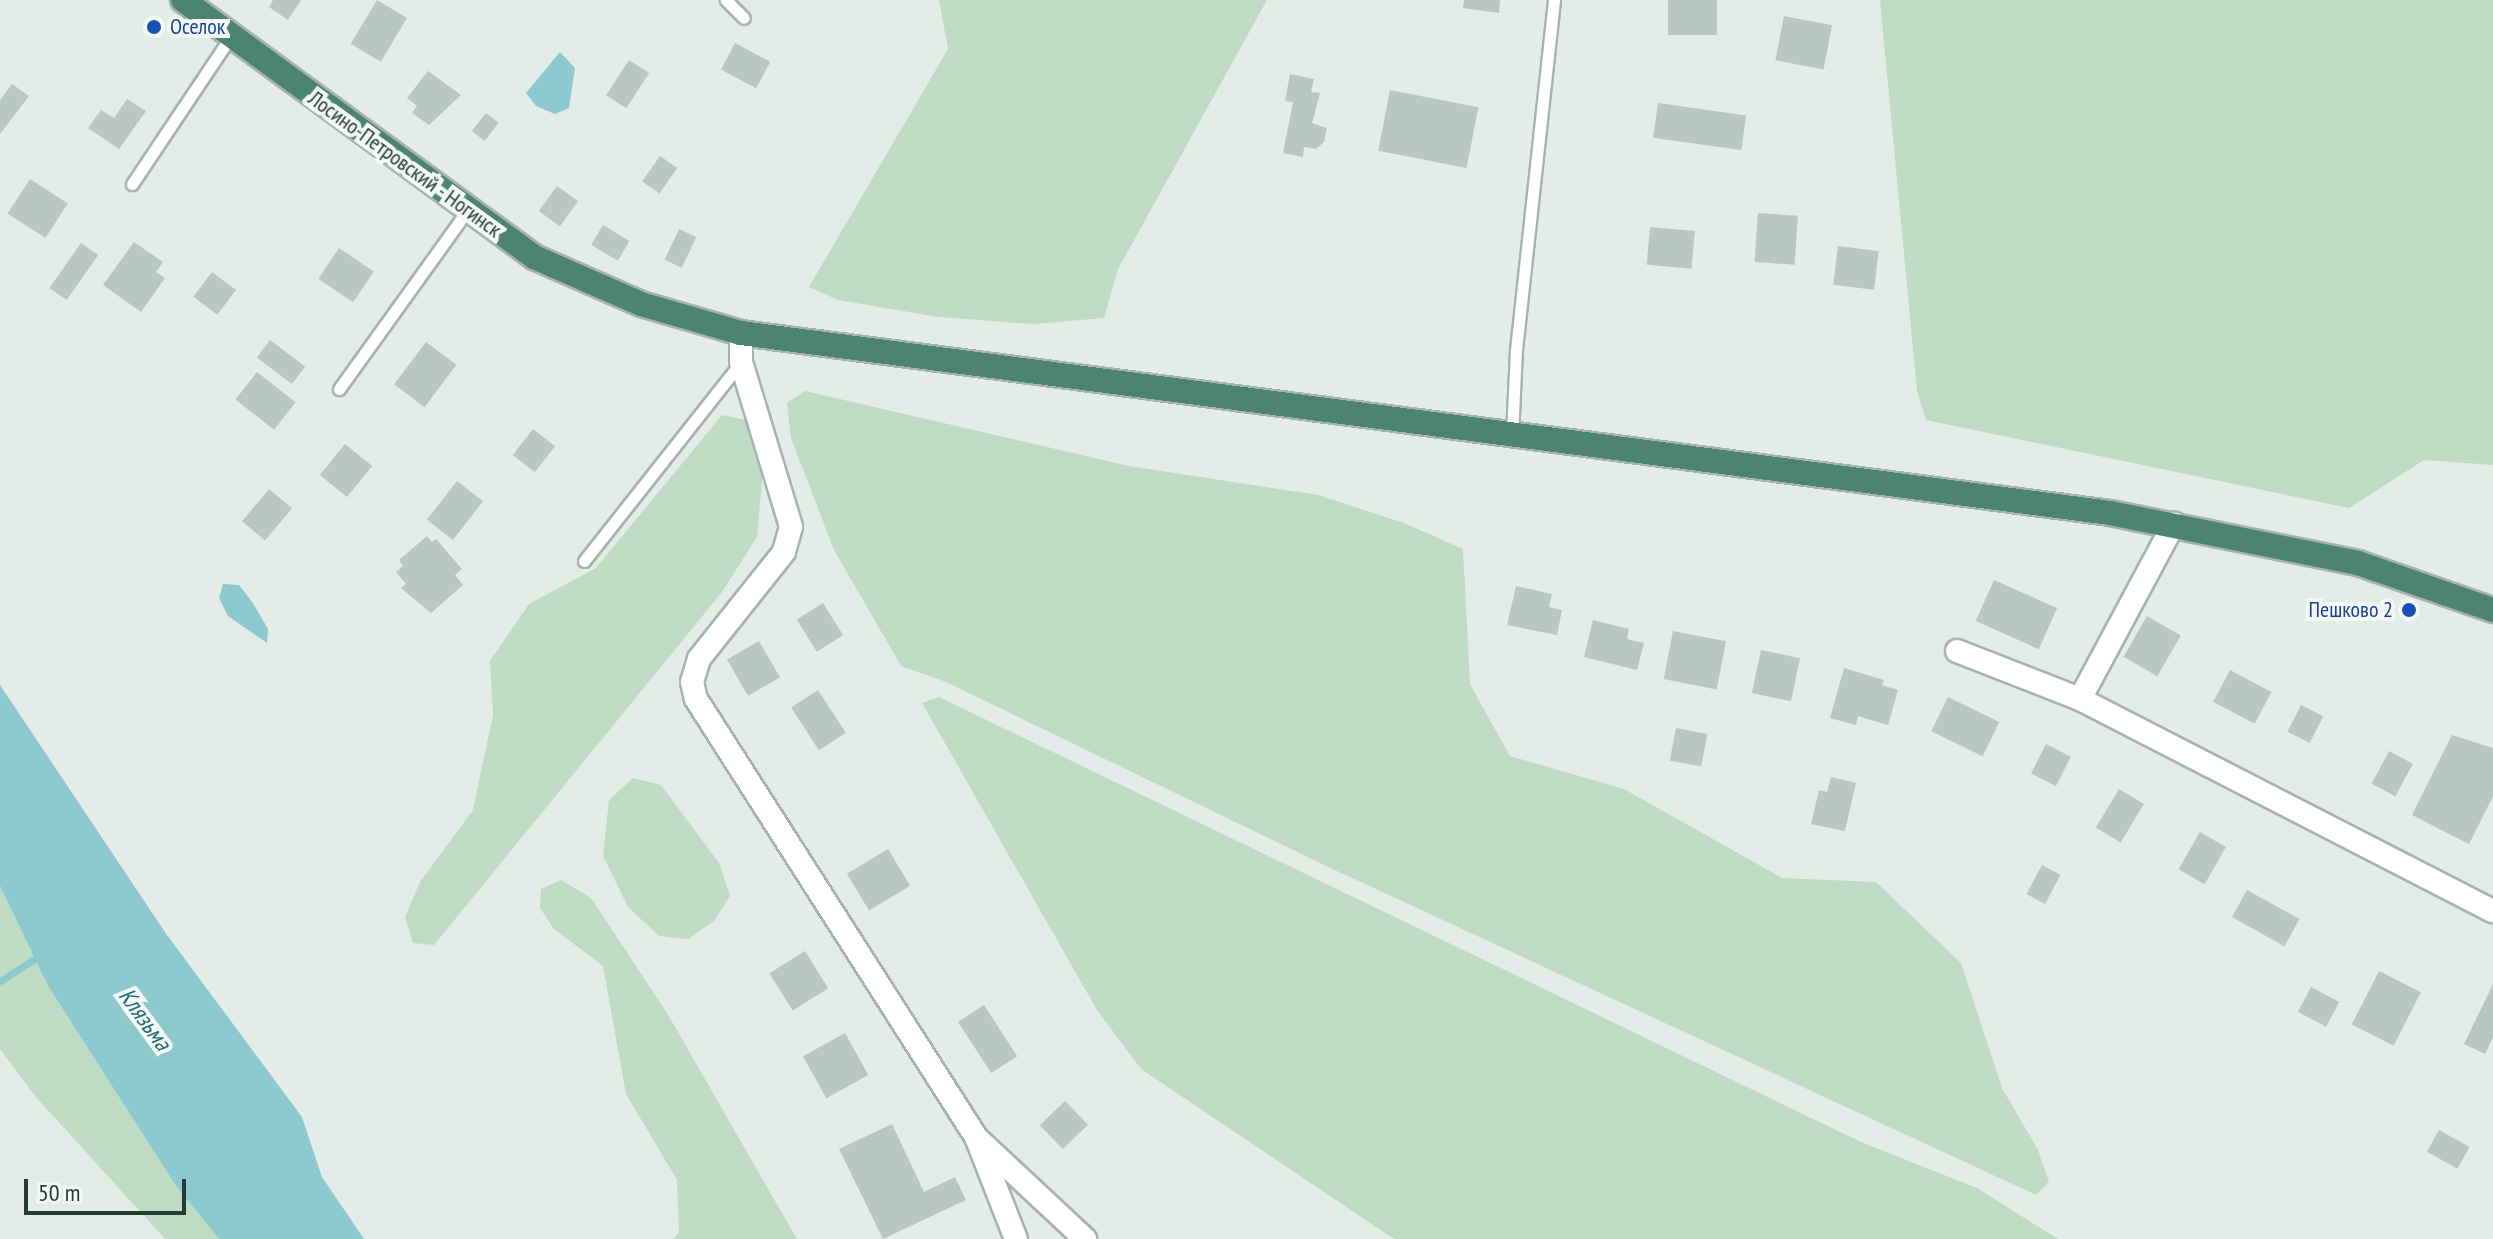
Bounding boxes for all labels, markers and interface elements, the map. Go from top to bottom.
place label: Оселок [170,14,225,40]
marker: Оселок [145,18,163,36]
street label: Лосино-Петровский - Ногинск [303,85,507,243]
place label: Пешково 2 [2308,597,2393,623]
marker: Пешково 2 [2400,601,2418,619]
water label: Клязьма [113,982,177,1056]
scale bar [28,1163,190,1213]
text: 50 m [38,1177,80,1208]

